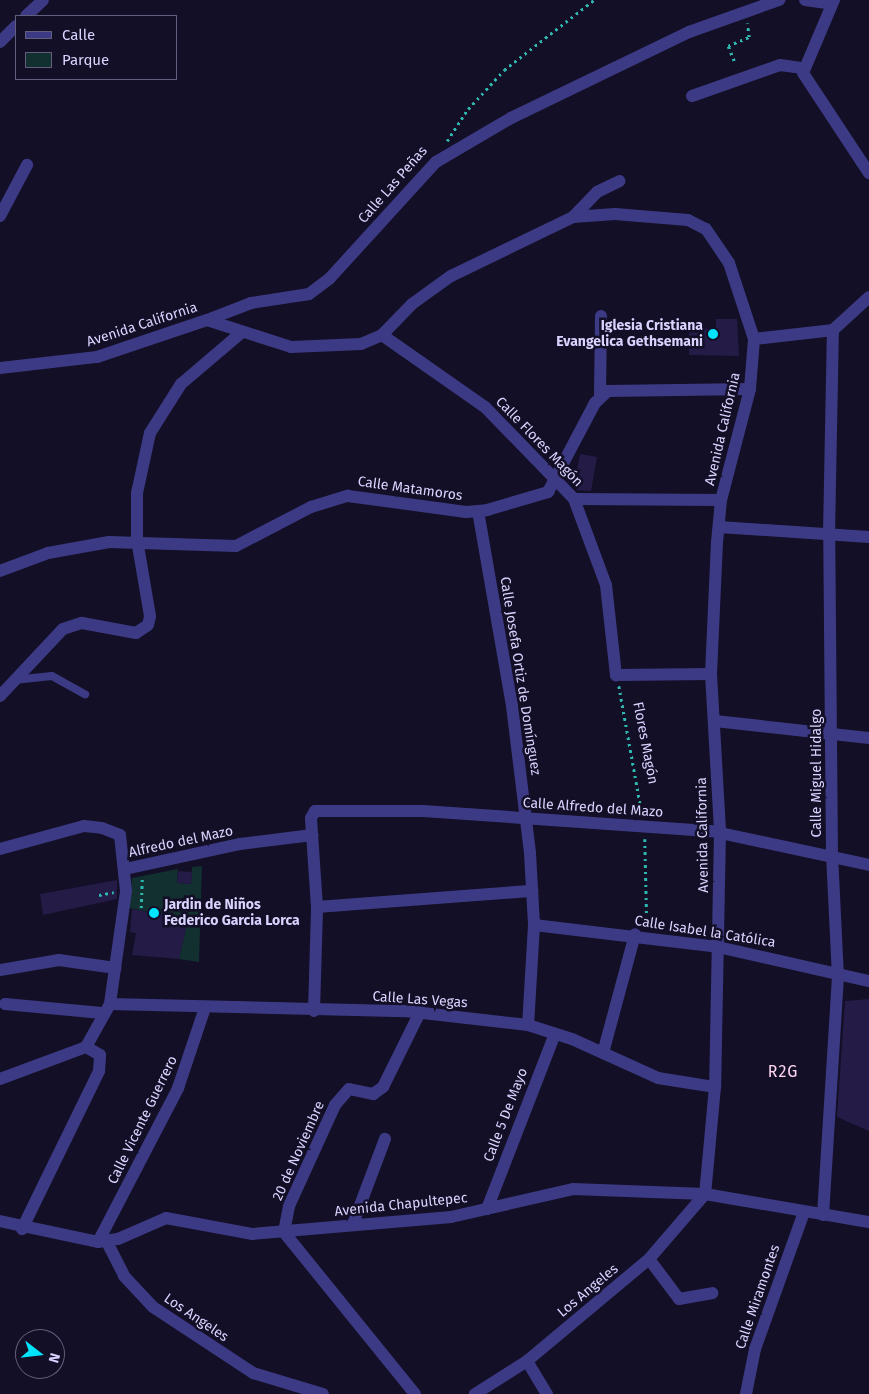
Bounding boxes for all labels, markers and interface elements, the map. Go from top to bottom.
legend [15,15,178,80]
text: Calle [62,26,95,44]
text: Parque [62,51,109,69]
street label: Calle Las Peñas [355,143,431,227]
street label: Avenida California [85,299,199,351]
place label: Iglesia Cristiana Evangelica Gethsemani [556,318,703,351]
marker: Iglesia Cristiana Evangelica Gethsemani [707,328,719,340]
street label: Avenida California [702,371,744,487]
street label: Calle Flores Magón [492,394,586,490]
street label: Calle Matamoros [357,473,463,505]
street label: Calle Josefa Ortiz de Domínguez [496,575,544,777]
street label: Flores Magón [629,700,661,786]
street label: Calle Miguel Hidalgo [809,709,825,837]
street label: Avenida California [694,777,712,893]
street label: Calle Alfredo del Mazo [522,795,664,821]
street label: Alfredo del Mazo [127,823,235,861]
place label: Jardin de Niños Federico Garcia Lorca [164,897,300,930]
marker: Jardin de Niños Federico Garcia Lorca [148,907,160,919]
street label: Calle Isabel la Católica [633,913,777,951]
street label: Calle Las Vegas [372,988,468,1012]
street label: Calle Vicente Guerrero [105,1053,181,1187]
district label: R2G [767,1062,799,1082]
street label: Calle 5 De Mayo [480,1066,532,1164]
street label: 20 de Noviembre [270,1099,328,1203]
street label: Avenida Chapultepec [334,1190,468,1220]
street label: Calle Miramontes [732,1243,784,1351]
street label: Los Angeles [554,1261,622,1321]
street label: Los Angeles [161,1290,231,1346]
north arrow [15,1329,65,1379]
text: N [44,1351,63,1365]

